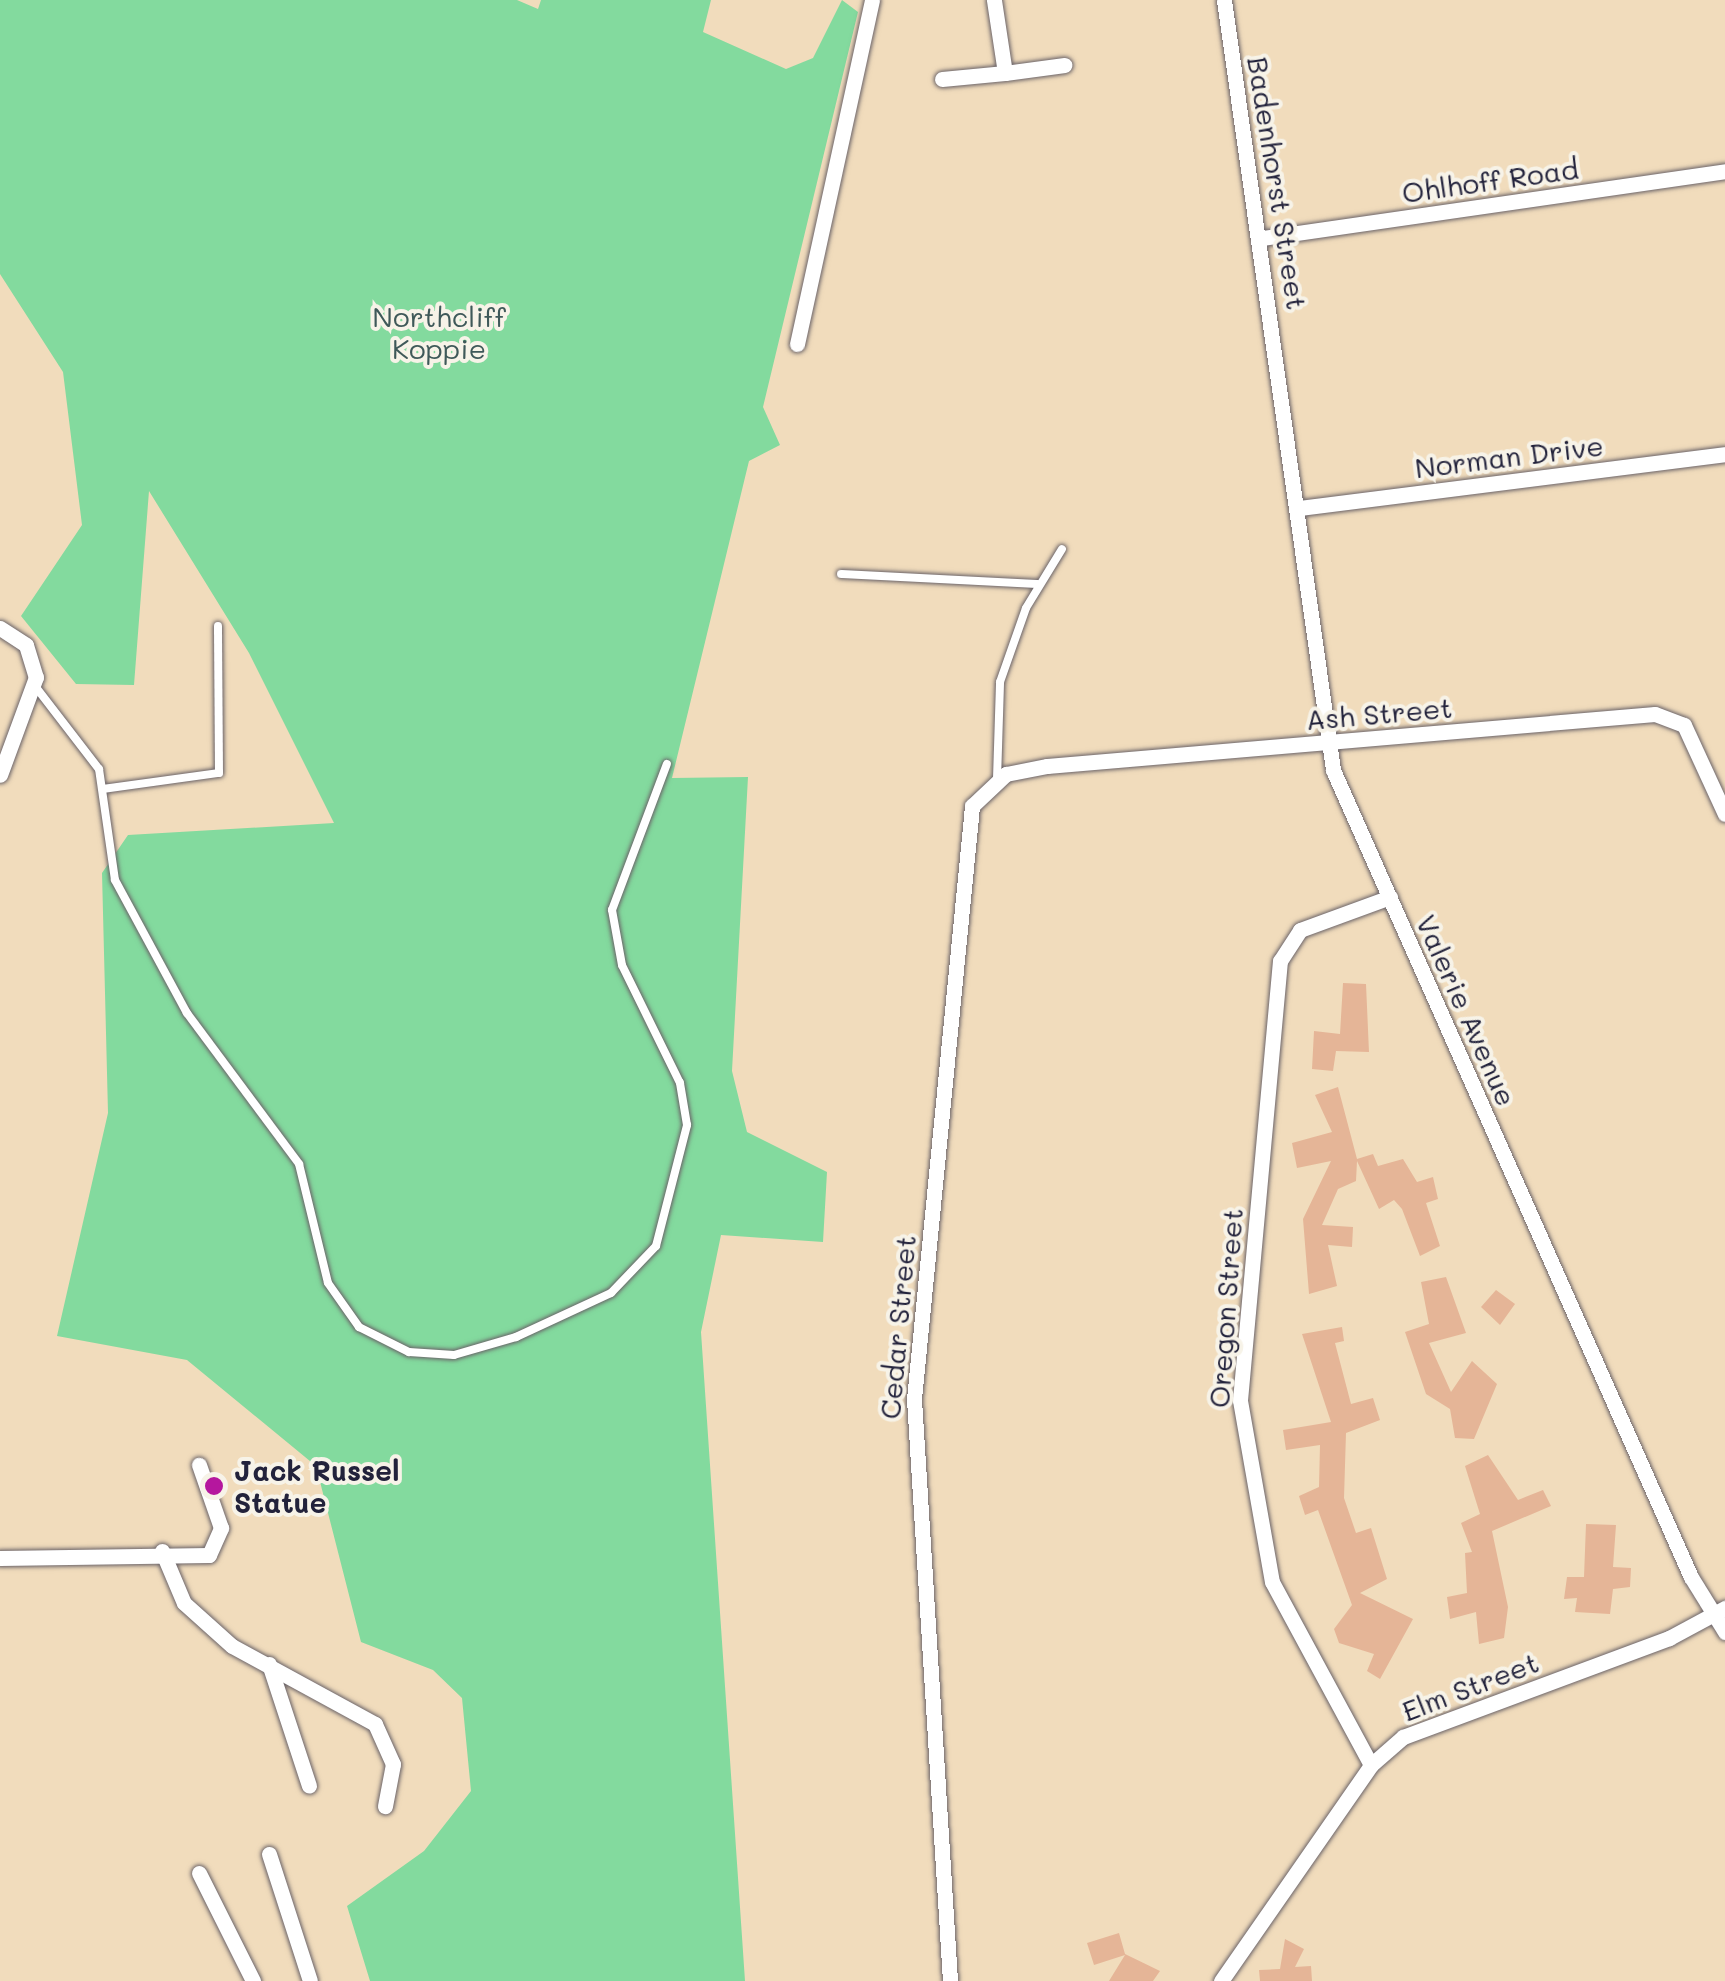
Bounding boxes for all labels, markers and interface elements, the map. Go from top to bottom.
street label: Badenhorst Street [1241,54,1315,312]
street label: Ohlhoff Road [1400,151,1580,209]
park label: Northcliff Koppie [372,299,506,365]
street label: Norman Drive [1413,428,1605,484]
street label: Ash Street [1304,690,1454,736]
street label: Valerie Avenue [1410,909,1524,1111]
street label: Oregon Street [1201,1207,1249,1409]
street label: Cedar Street [872,1234,922,1420]
place label: Jack Russel Statue [234,1453,399,1519]
marker: Jack Russel Statue [203,1475,225,1497]
street label: Elm Street [1397,1645,1543,1727]

